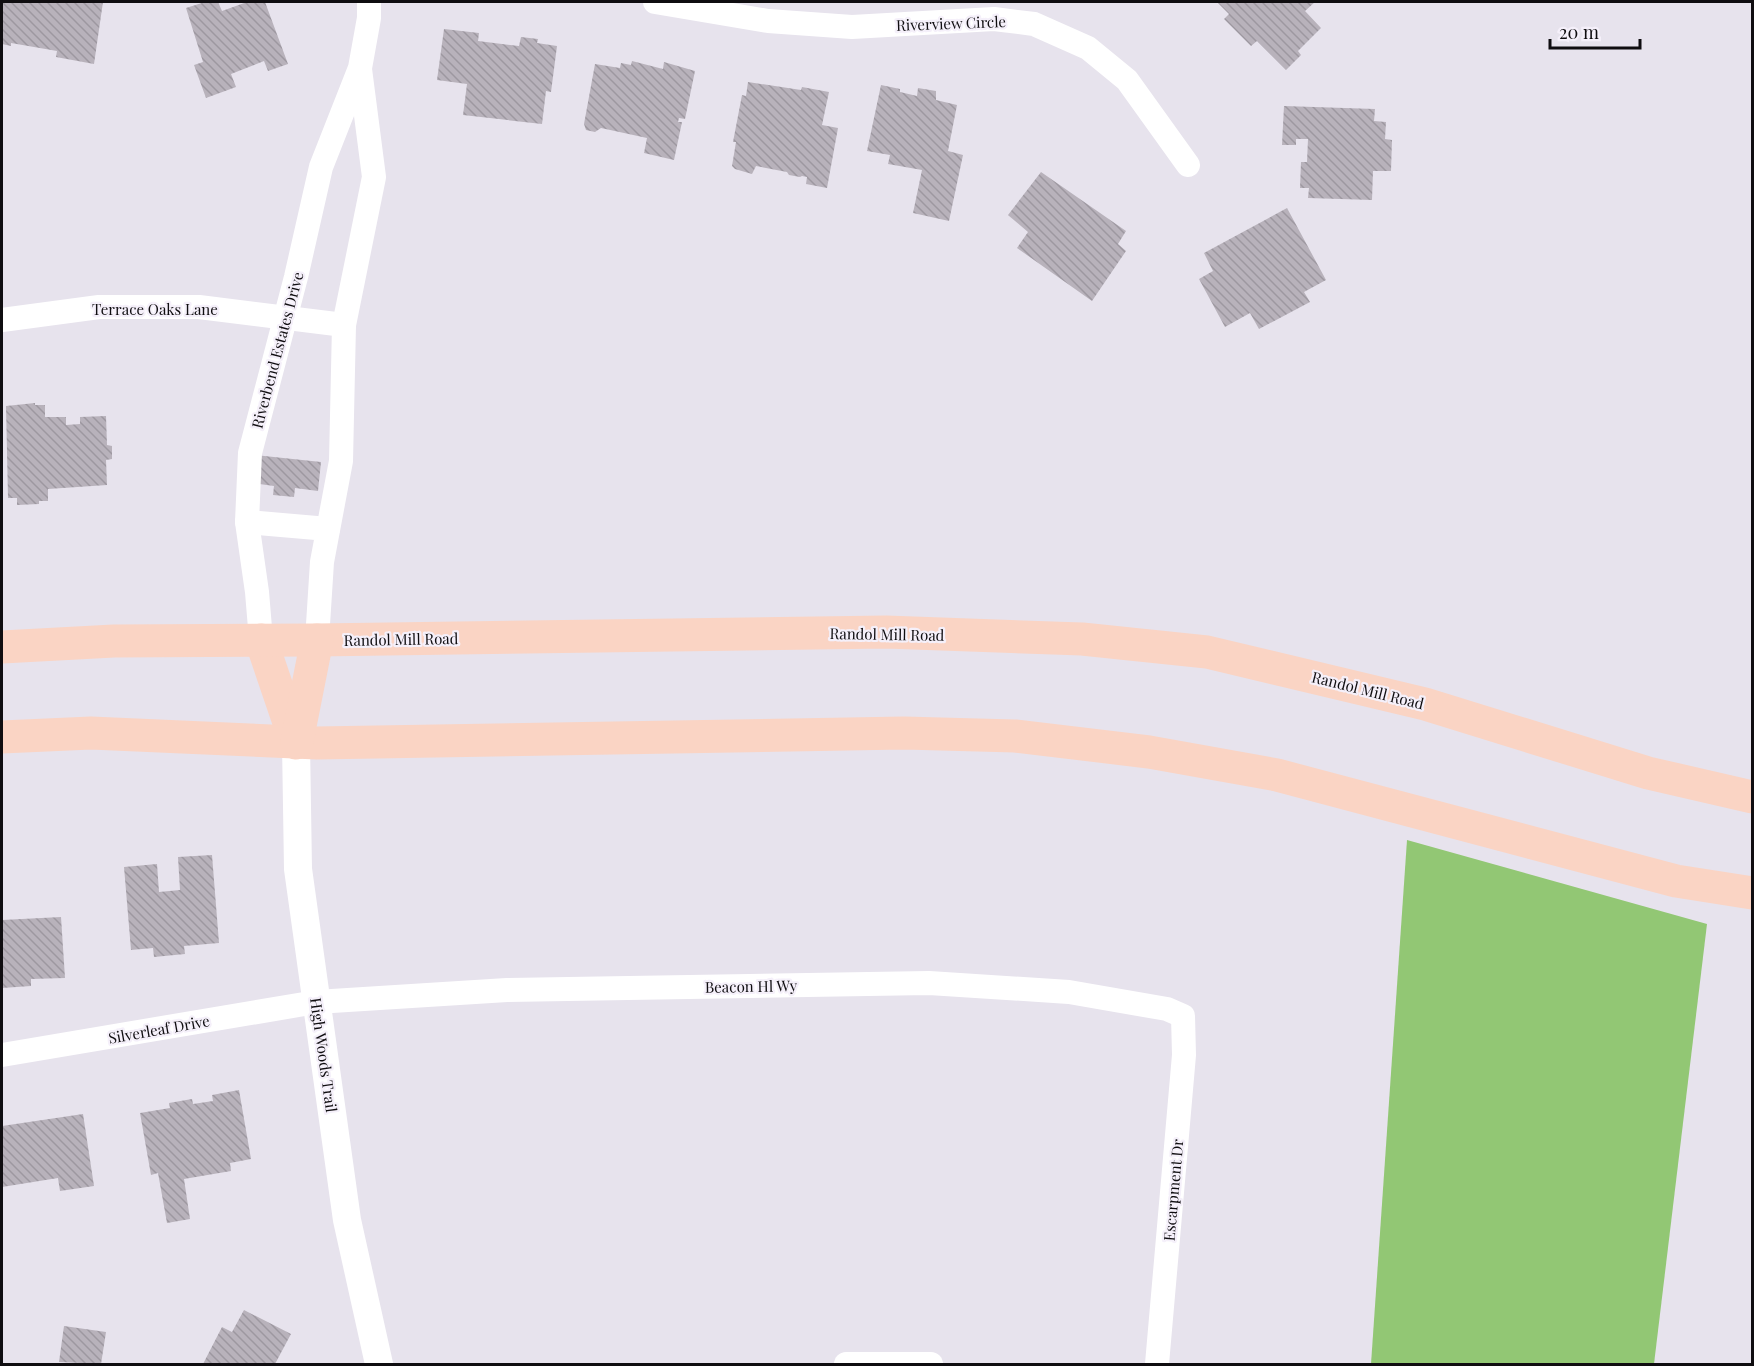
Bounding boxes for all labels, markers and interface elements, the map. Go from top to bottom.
street label: Riverview Circle [896,11,1006,35]
scale bar [1550,12,1640,50]
text: 20 m [1559,20,1599,44]
street label: Riverbend Estates Drive [246,269,308,431]
street label: Terrace Oaks Lane [92,299,218,319]
street label: Randol Mill Road [829,623,945,645]
street label: Randol Mill Road [343,628,459,650]
street label: Randol Mill Road [1310,666,1426,714]
street label: Beacon Hl Wy [705,975,798,997]
street label: High Woods Trail [306,996,342,1114]
street label: Silverleaf Drive [107,1010,211,1048]
street label: Escarpment Dr [1159,1138,1187,1242]

